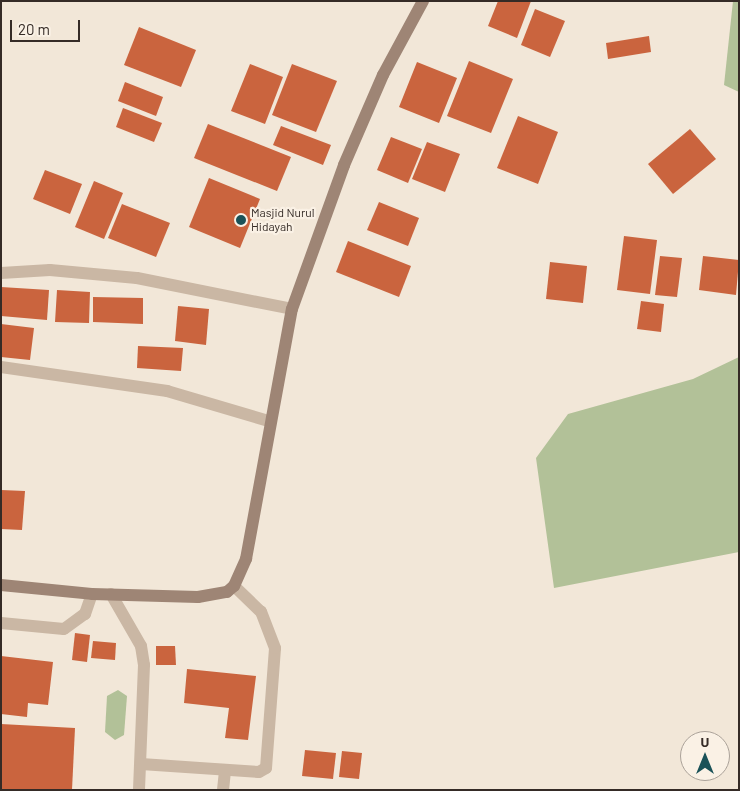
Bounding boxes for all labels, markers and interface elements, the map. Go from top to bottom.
scale bar [12,10,82,42]
text: 20 m [18,20,50,38]
place label: Masjid Nurul Hidayah [251,206,315,234]
marker: Masjid Nurul Hidayah [235,214,247,226]
north arrow [680,731,730,781]
text: U [701,733,709,750]

